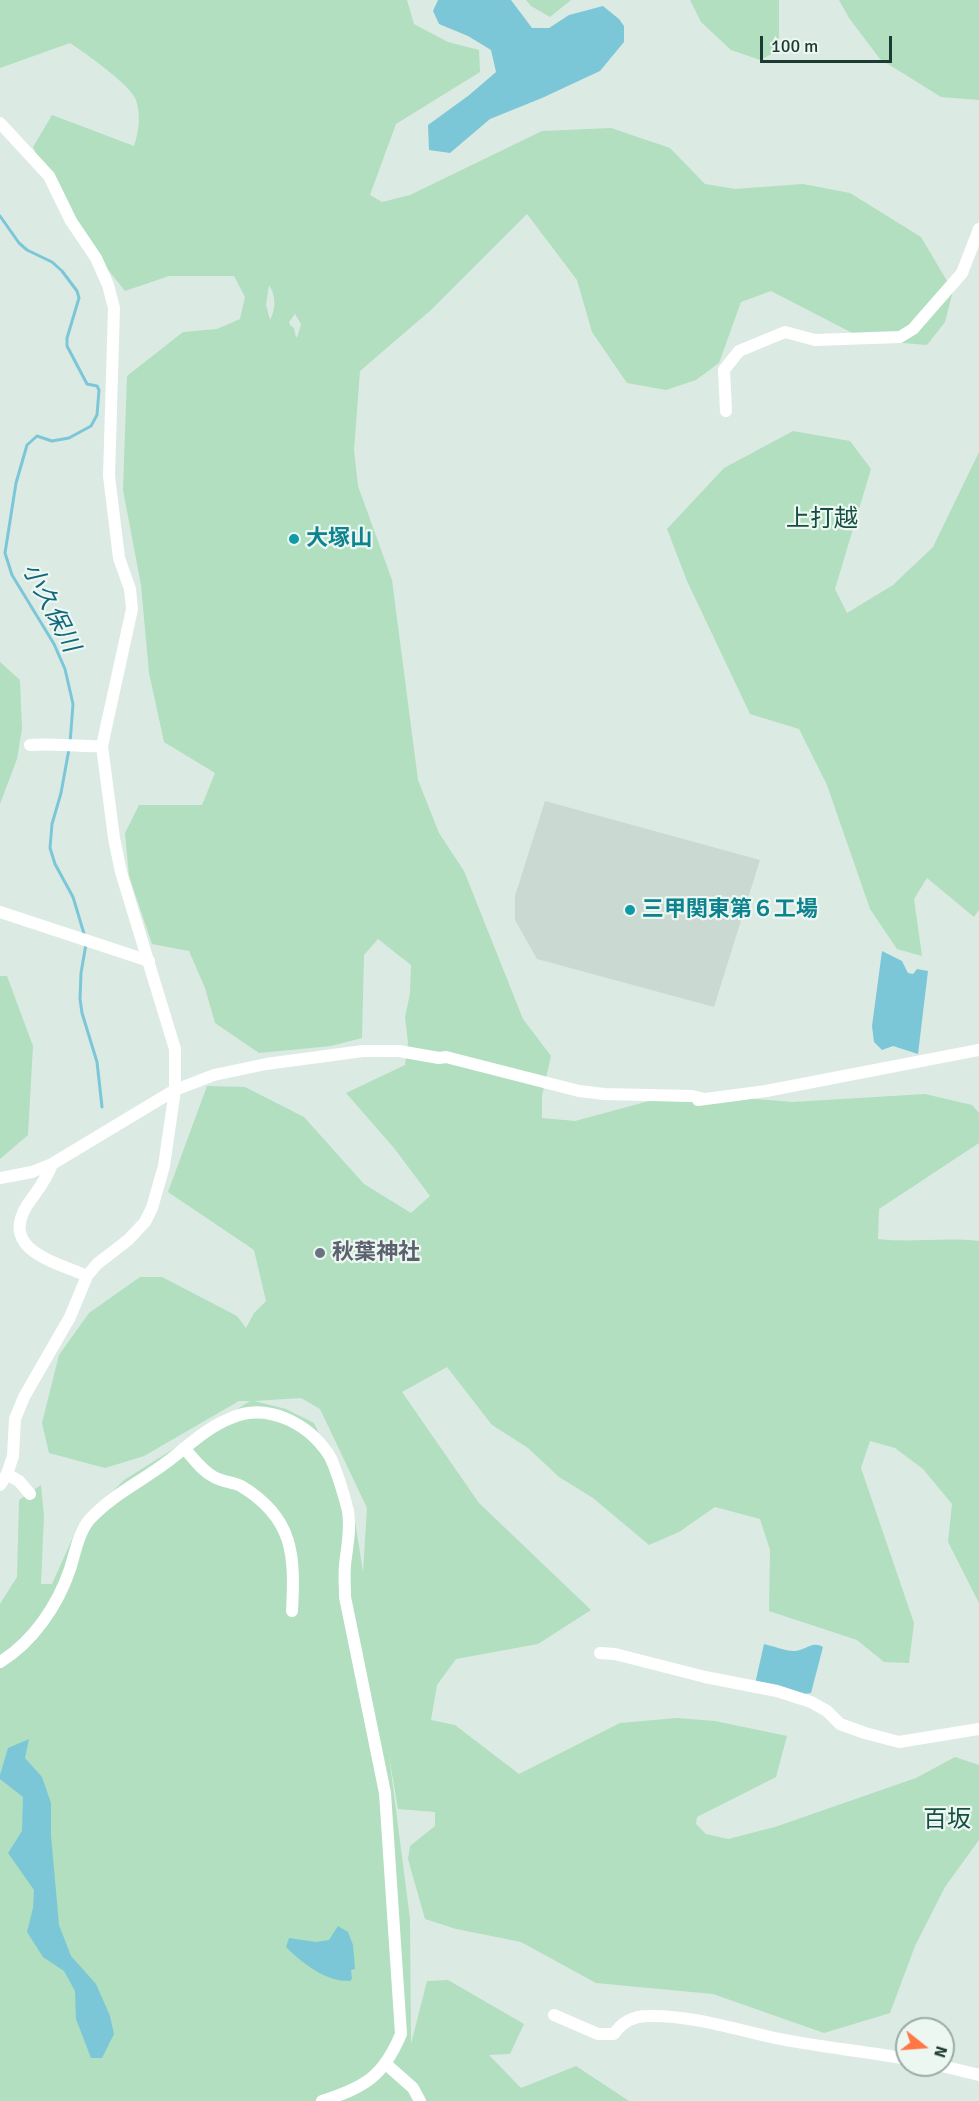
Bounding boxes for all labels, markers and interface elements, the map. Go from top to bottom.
scale bar [763,24,895,62]
text: 100 m [771,35,818,57]
district label: 上打越 [786,506,858,534]
place label: 大塚山 [306,526,372,552]
marker: 大塚山 [287,532,301,546]
water label: 小久保川 [15,559,85,657]
place label: 三甲関東第６工場 [642,897,818,923]
marker: 三甲関東第６工場 [623,903,637,917]
place label: 秋葉神社 [332,1240,420,1266]
marker: 秋葉神社 [313,1246,327,1260]
district label: 百坂 [923,1807,971,1835]
north arrow [895,2017,955,2077]
text: N [929,2043,951,2060]

